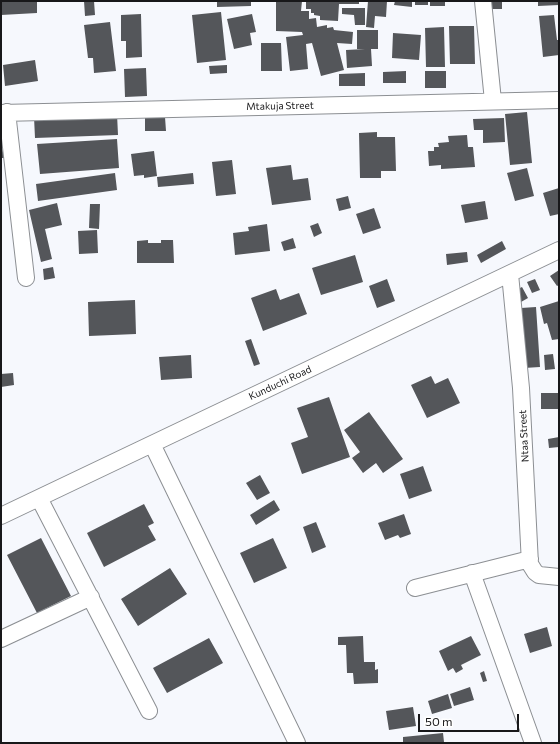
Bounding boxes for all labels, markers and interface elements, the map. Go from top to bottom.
street label: Mtakuja Street [246,99,314,113]
street label: Kunduchi Road [247,363,313,403]
street label: Ntaa Street [517,410,531,462]
scale bar [420,706,521,732]
text: 50 m [425,714,453,728]

